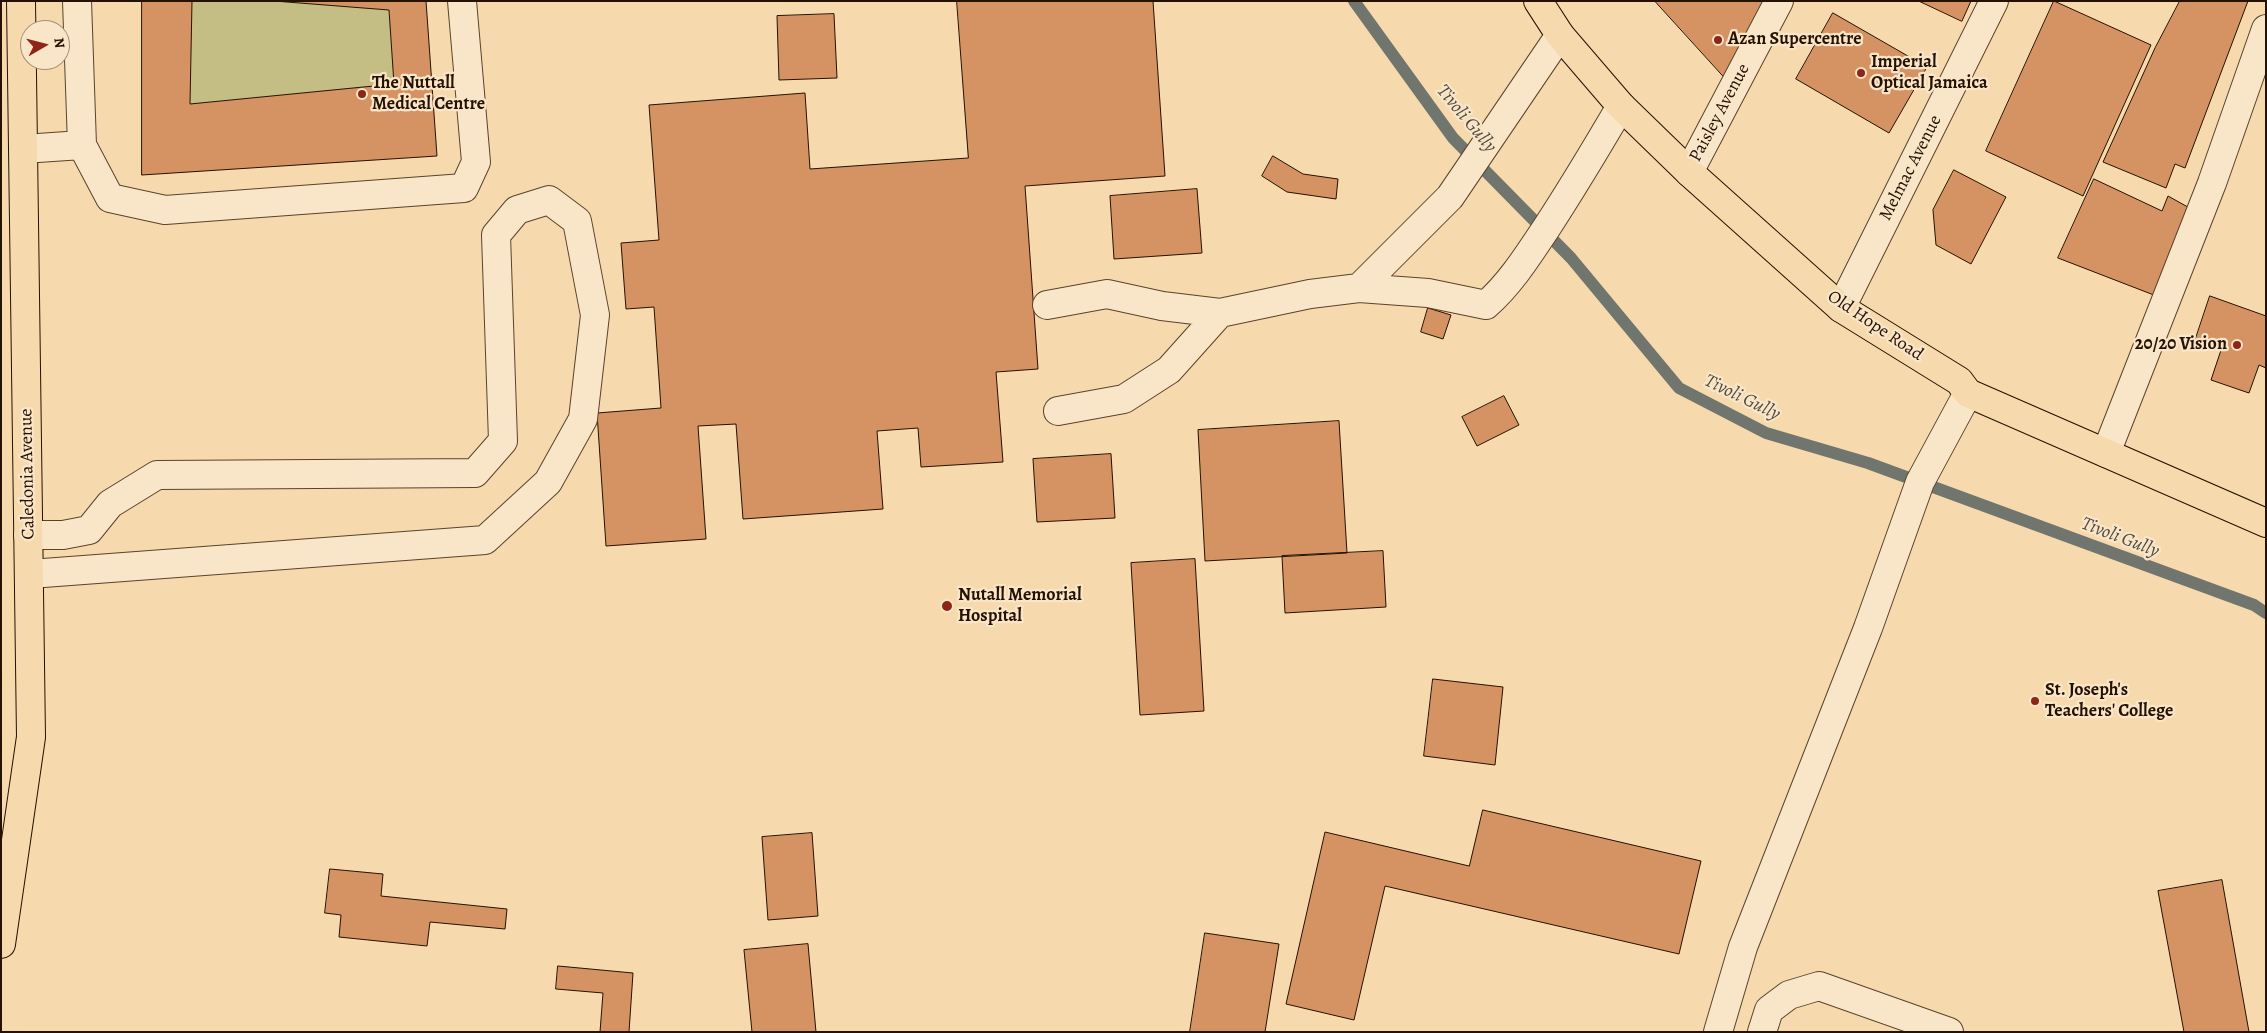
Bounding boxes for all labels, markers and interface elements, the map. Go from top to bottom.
north arrow [20,20,70,70]
place label: Azan Supercentre [1728,29,1862,51]
marker: Azan Supercentre [1712,34,1724,46]
text: N [49,37,69,49]
place label: Imperial Optical Jamaica [1871,52,1988,94]
street label: Paisley Avenue [1685,60,1755,166]
marker: Imperial Optical Jamaica [1855,67,1867,79]
place label: The Nuttall Medical Centre [372,73,485,116]
water label: Tivoli Gully [1431,80,1501,158]
marker: The Nuttall Medical Centre [356,88,368,100]
street label: Melmac Avenue [1875,112,1947,224]
street label: Old Hope Road [1823,286,1927,366]
place label: 20/20 Vision [2135,334,2227,356]
marker: 20/20 Vision [2231,339,2243,351]
water label: Tivoli Gully [1700,370,1784,426]
street label: Caledonia Avenue [16,408,40,540]
water label: Tivoli Gully [2078,513,2162,563]
place label: Nutall Memorial Hospital [958,585,1082,628]
marker: Nutall Memorial Hospital [940,599,954,613]
place label: St. Joseph's Teachers' College [2045,680,2173,722]
marker: St. Joseph's Teachers' College [2029,695,2041,707]

